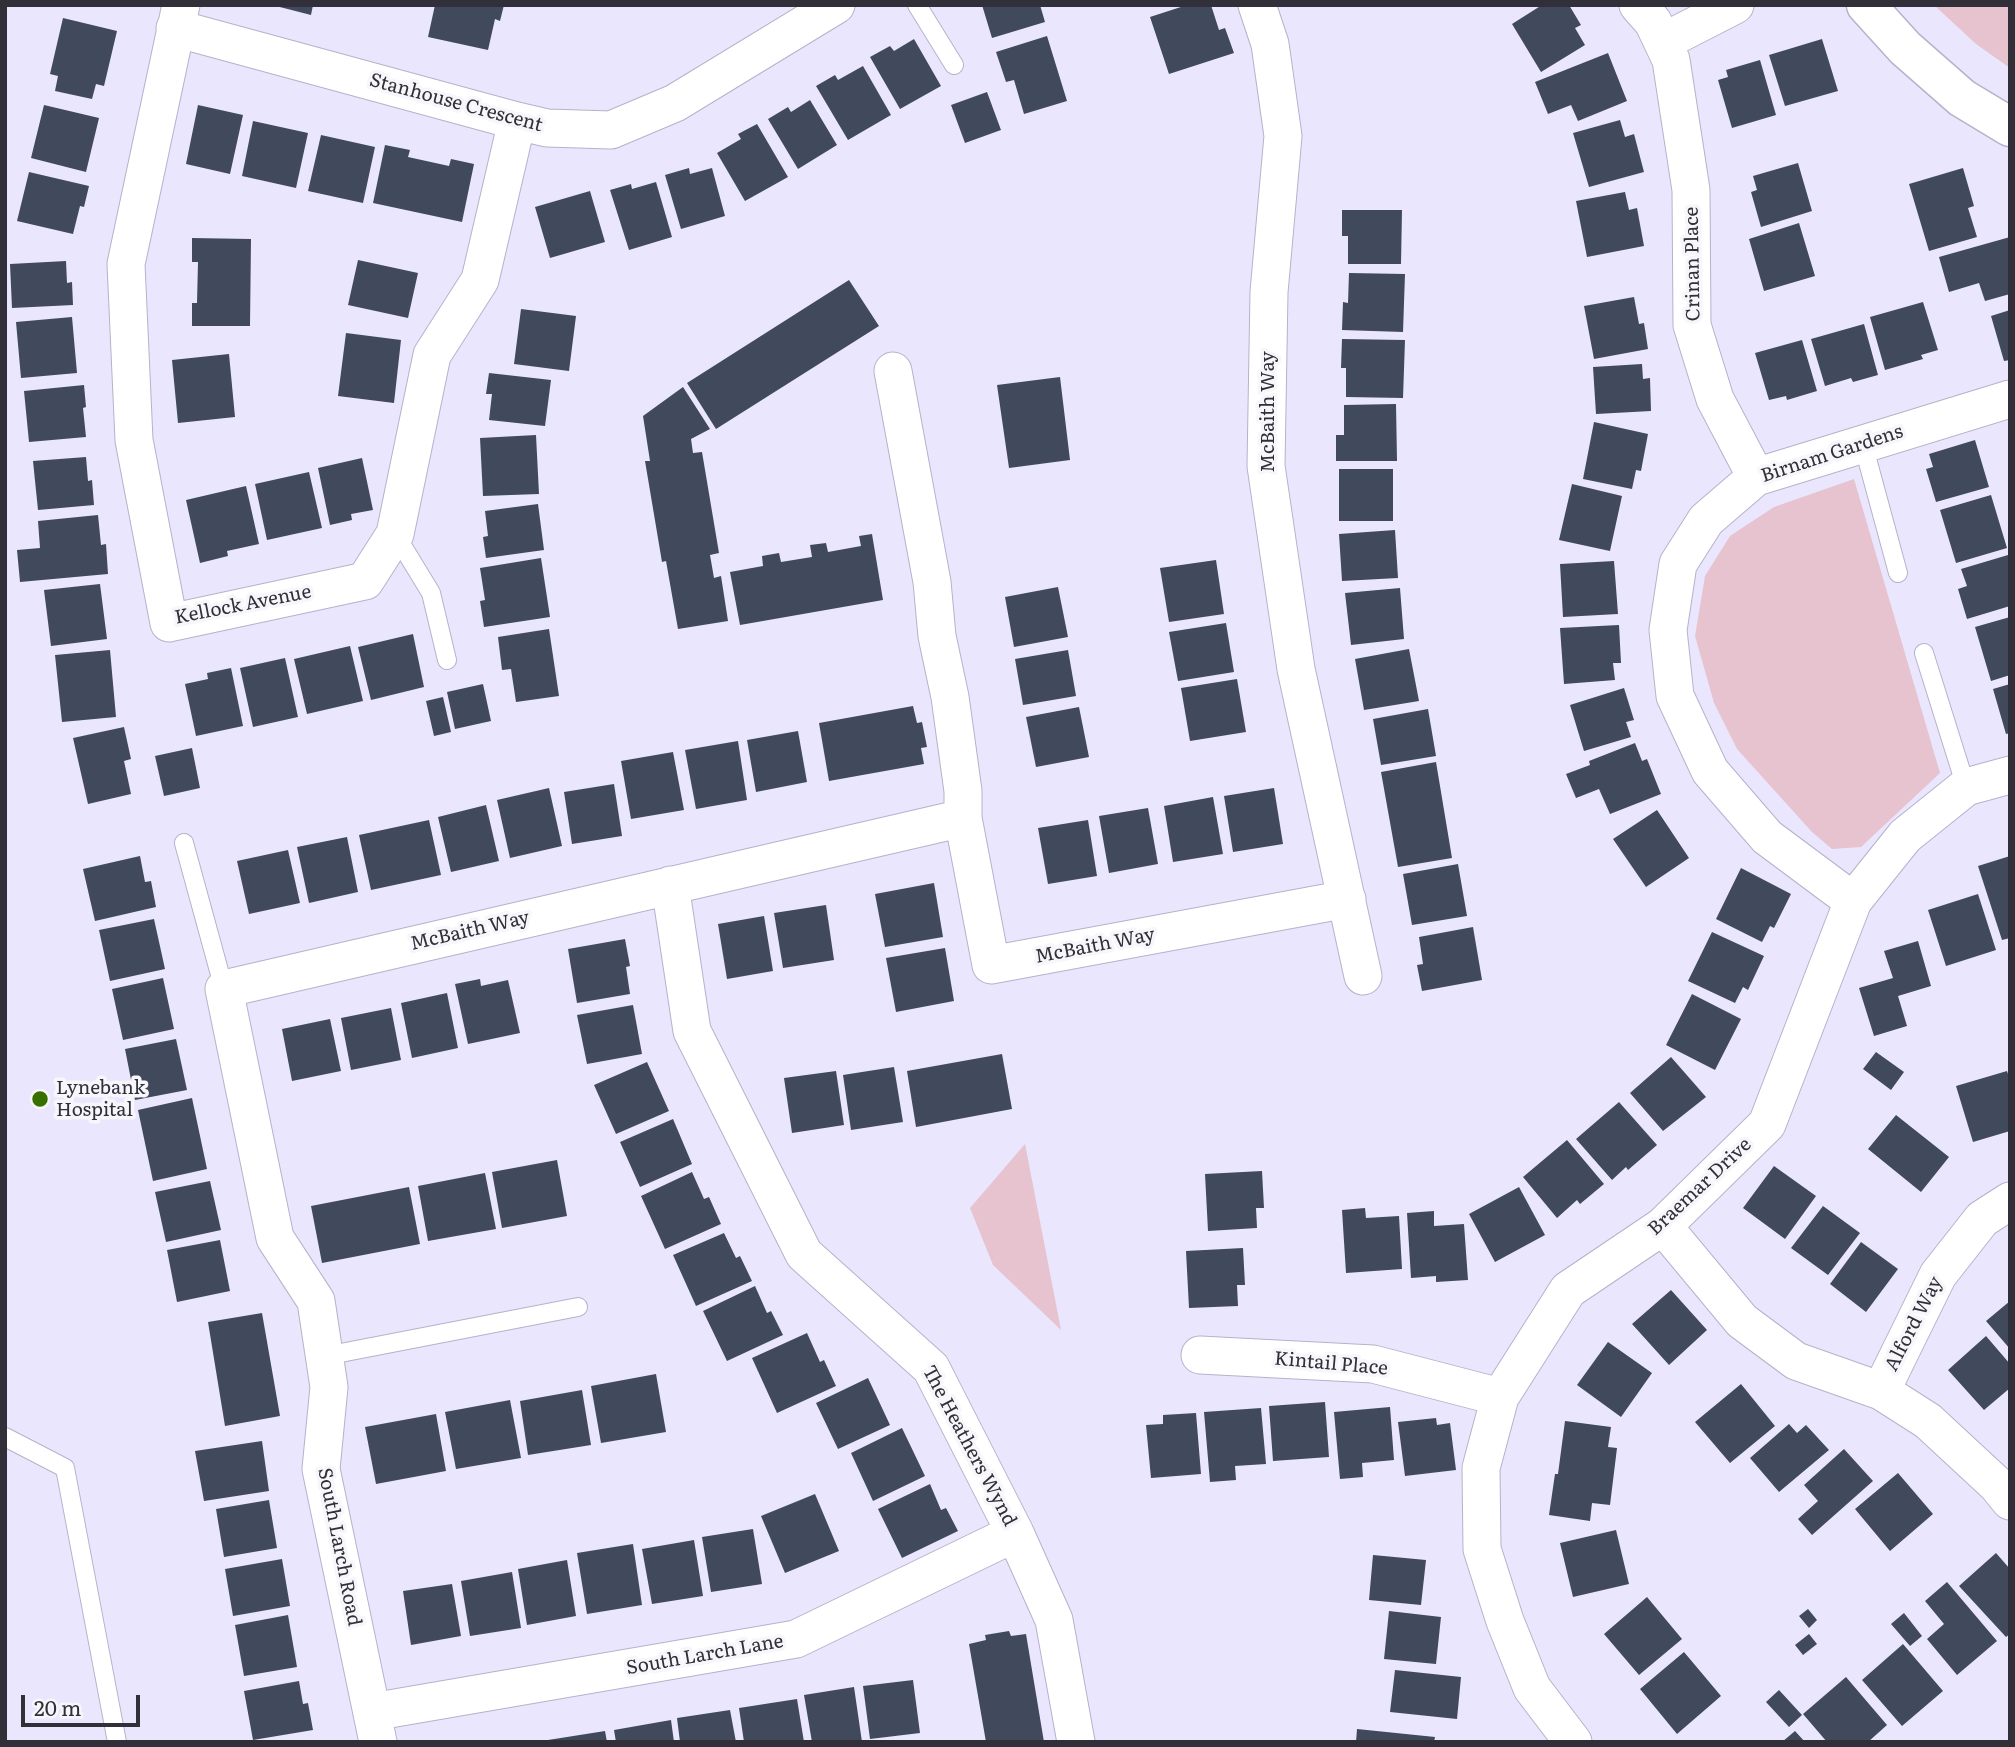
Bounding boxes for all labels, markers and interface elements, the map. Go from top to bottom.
street label: Stanhouse Crescent [367,69,545,137]
street label: Crinan Place [1681,206,1705,322]
street label: McBaith Way [1257,351,1279,473]
street label: Birnam Gardens [1758,420,1906,488]
street label: Kellock Avenue [173,581,313,629]
street label: McBaith Way [408,906,532,956]
street label: McBaith Way [1033,923,1157,969]
place label: Lynebank Hospital [56,1077,145,1121]
marker: Lynebank Hospital [30,1089,50,1109]
street label: Braemar Drive [1644,1133,1756,1241]
street label: Alford Way [1880,1273,1948,1375]
street label: Kintail Place [1273,1348,1389,1380]
street label: The Heathers Wynd [917,1362,1021,1530]
street label: South Larch Road [312,1466,366,1628]
street label: South Larch Lane [625,1630,785,1680]
scale bar [24,1680,144,1724]
text: 20 m [34,1691,81,1722]

